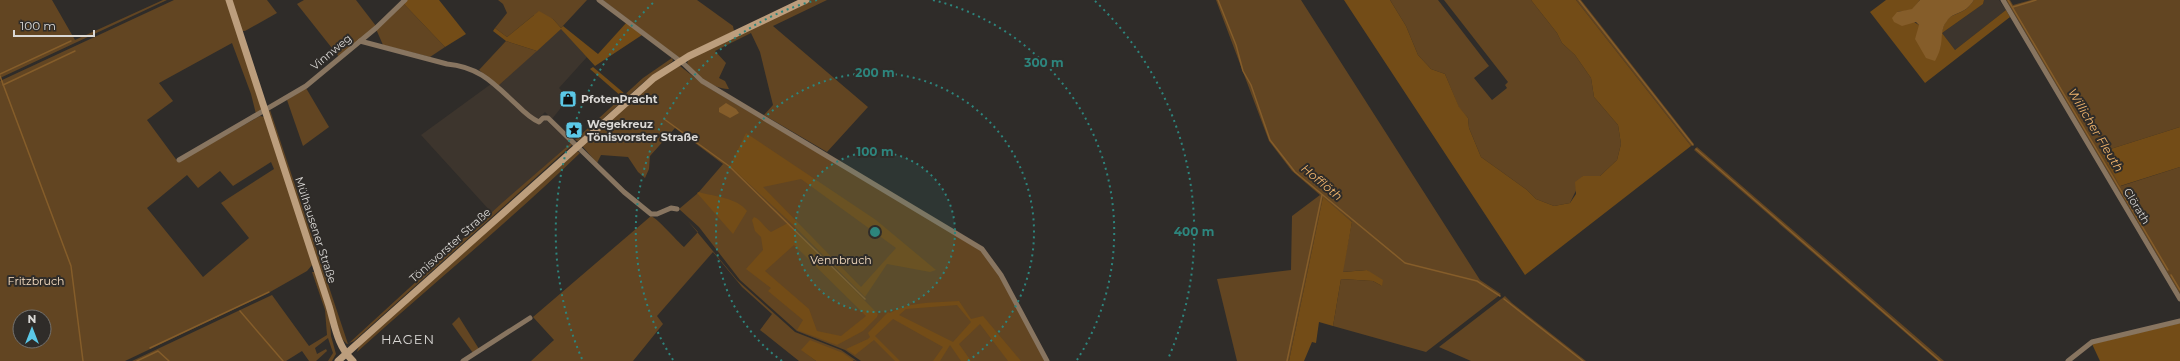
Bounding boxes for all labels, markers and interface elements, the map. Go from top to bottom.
scale bar [14,12,94,38]
text: 100 m [20,18,56,33]
street label: Vinnweg [308,31,354,73]
text: 300 m [1023,55,1064,70]
text: 200 m [855,65,895,80]
water label: Willicher Fleuth [2065,85,2127,175]
shop icon: PfotenPracht [558,89,578,109]
place label: PfotenPracht [581,92,658,106]
place label: Wegekreuz Tönisvorster Straße [587,117,698,144]
place icon: Wegekreuz Tönisvorster Straße [564,120,584,140]
text: 100 m [857,144,893,159]
water label: Hofflöth [1298,160,1346,204]
street label: Mülhausener Straße [292,175,340,285]
street label: Clörath [2121,185,2153,227]
street label: Tönisvorster Straße [406,205,494,285]
text: 400 m [1174,224,1214,239]
centre of rings [868,225,882,239]
park label: Vennbruch [810,253,872,267]
park label: Fritzbruch [8,274,64,288]
north arrow [12,309,52,349]
text: N [28,312,36,326]
district label: HAGEN [381,331,435,347]

